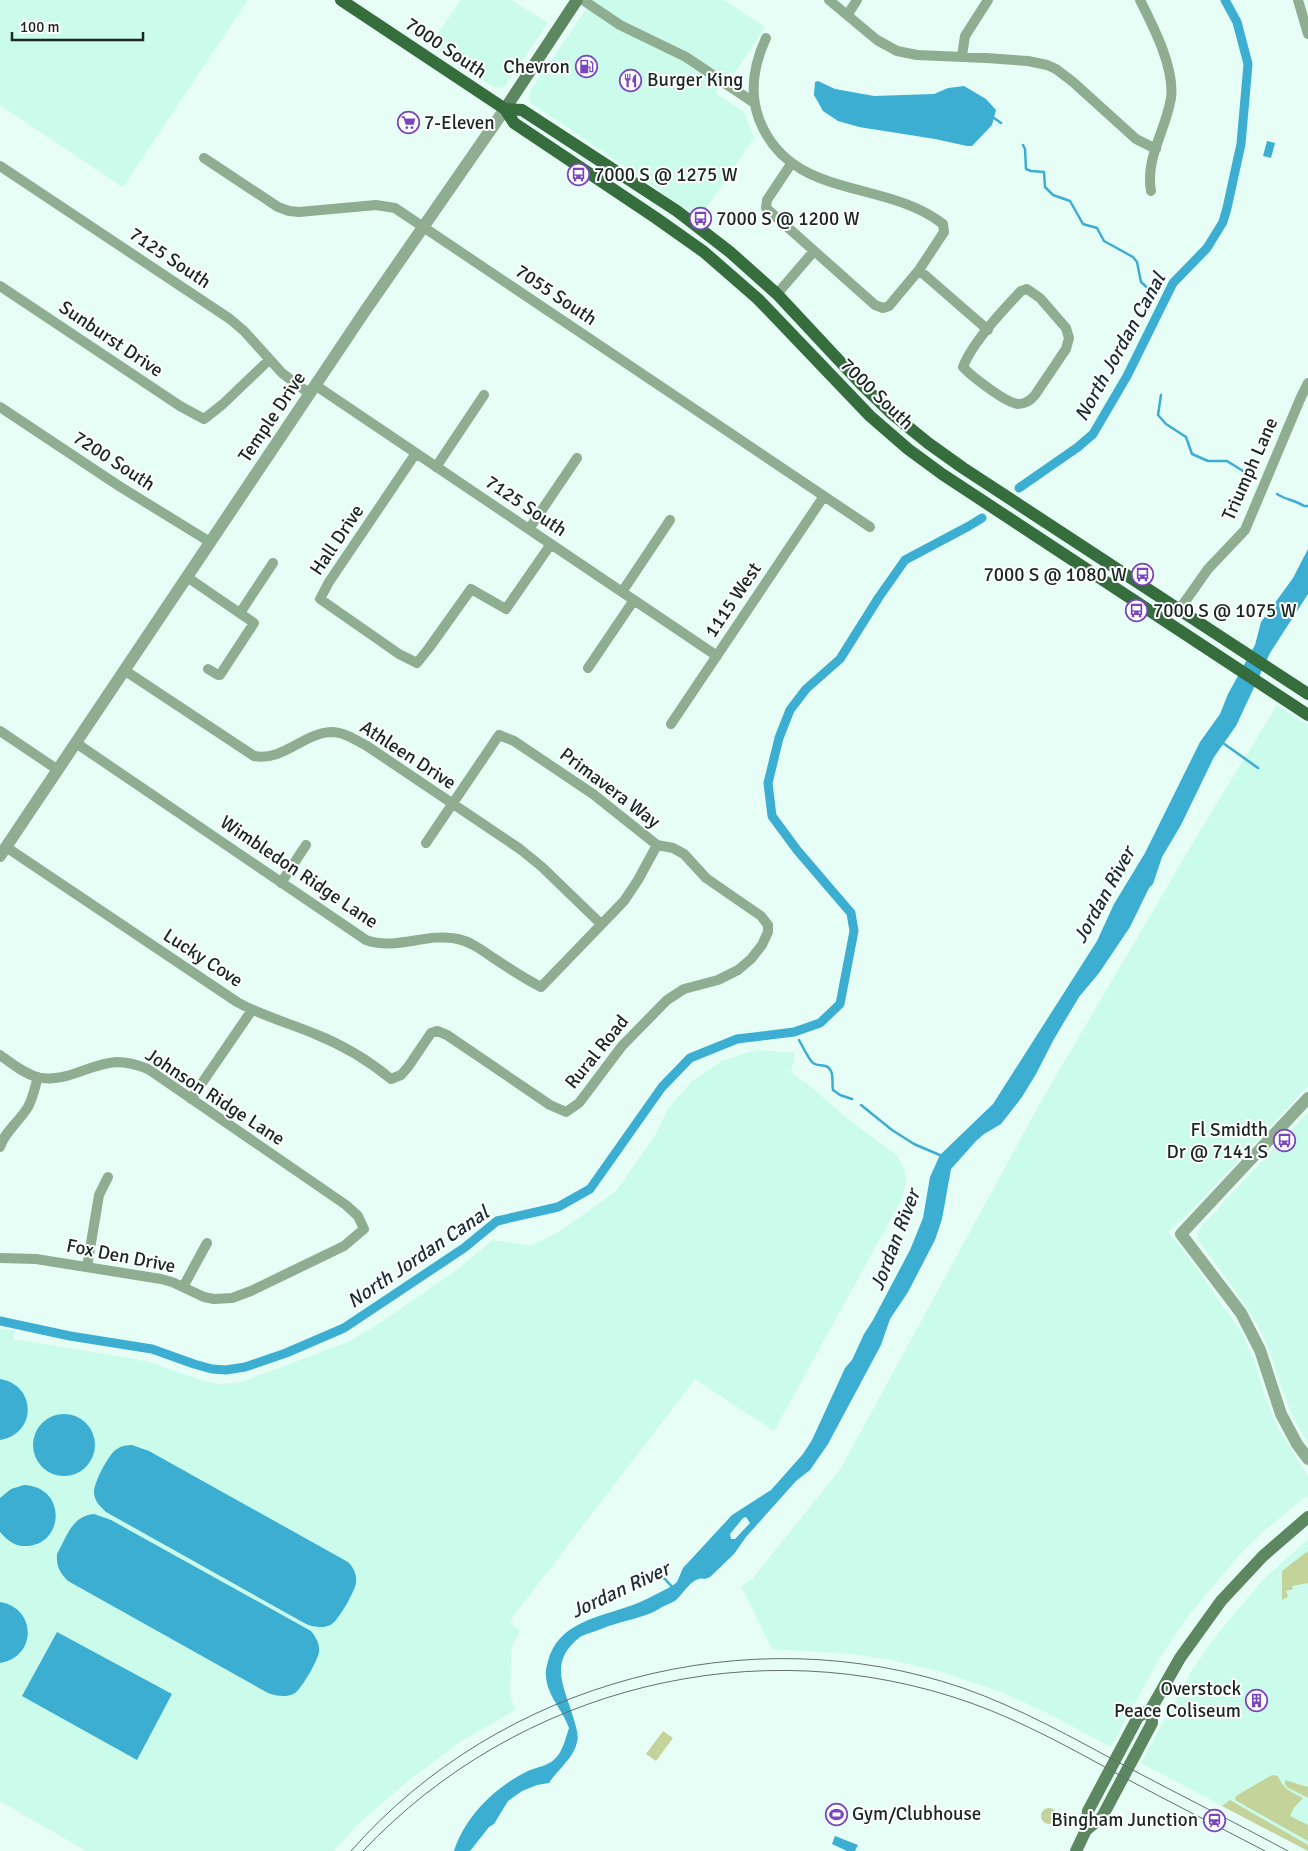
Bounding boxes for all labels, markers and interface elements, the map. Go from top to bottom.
scale bar [12,10,144,42]
street label: 7000 South [401,12,491,84]
text: 100 m [20,18,60,36]
place label: Chevron [503,55,570,79]
fuel station icon: Chevron [574,55,598,79]
restaurant icon: Burger King [619,68,643,92]
place label: Burger King [647,68,743,92]
supermarket icon: 7-Eleven [396,111,420,135]
place label: 7-Eleven [424,111,495,135]
bus stop icon: 7000 S @ 1275 W [566,163,590,187]
place label: 7000 S @ 1275 W [594,163,738,187]
bus stop icon: 7000 S @ 1200 W [688,207,712,231]
place label: 7000 S @ 1200 W [716,207,860,231]
street label: 7125 South [125,222,215,294]
street label: 7055 South [511,259,601,331]
water label: North Jordan Canal [1069,267,1172,426]
street label: Sunburst Drive [54,295,168,383]
street label: 7000 South [835,353,919,435]
street label: Temple Drive [233,367,311,467]
street label: Triumph Lane [1217,414,1283,524]
street label: 7200 South [68,426,160,496]
street label: 7125 South [481,470,571,542]
street label: Hall Drive [305,500,369,580]
street label: 1115 West [699,558,767,642]
place label: 7000 S @ 1080 W [983,563,1127,587]
bus stop icon: 7000 S @ 1080 W [1131,563,1155,587]
bus stop icon: 7000 S @ 1075 W [1125,599,1149,623]
place label: 7000 S @ 1075 W [1153,599,1297,623]
street label: Athleen Drive [355,715,461,795]
street label: Primavera Way [555,742,665,834]
street label: Wimbledon Ridge Lane [215,810,383,934]
water label: Jordan River [1067,840,1142,947]
street label: Lucky Cove [159,923,247,993]
street label: Rural Road [560,1010,634,1094]
street label: Johnson Ridge Lane [141,1043,289,1151]
place label: Fl Smidth Dr @ 7141 S [1167,1118,1268,1164]
bus stop icon: Fl Smidth Dr @ 7141 S [1272,1129,1296,1153]
water label: Jordan River [864,1184,927,1294]
water label: North Jordan Canal [342,1199,495,1314]
street label: Fox Den Drive [64,1234,178,1278]
water label: Jordan River [567,1555,676,1624]
place label: Overstock Peace Coliseum [1114,1677,1241,1723]
building icon: Overstock Peace Coliseum [1245,1688,1269,1712]
sports icon: Gym/Clubhouse [824,1802,848,1826]
place label: Gym/Clubhouse [852,1802,981,1826]
place label: Bingham Junction [1051,1808,1198,1832]
station icon: Bingham Junction [1202,1808,1226,1832]

